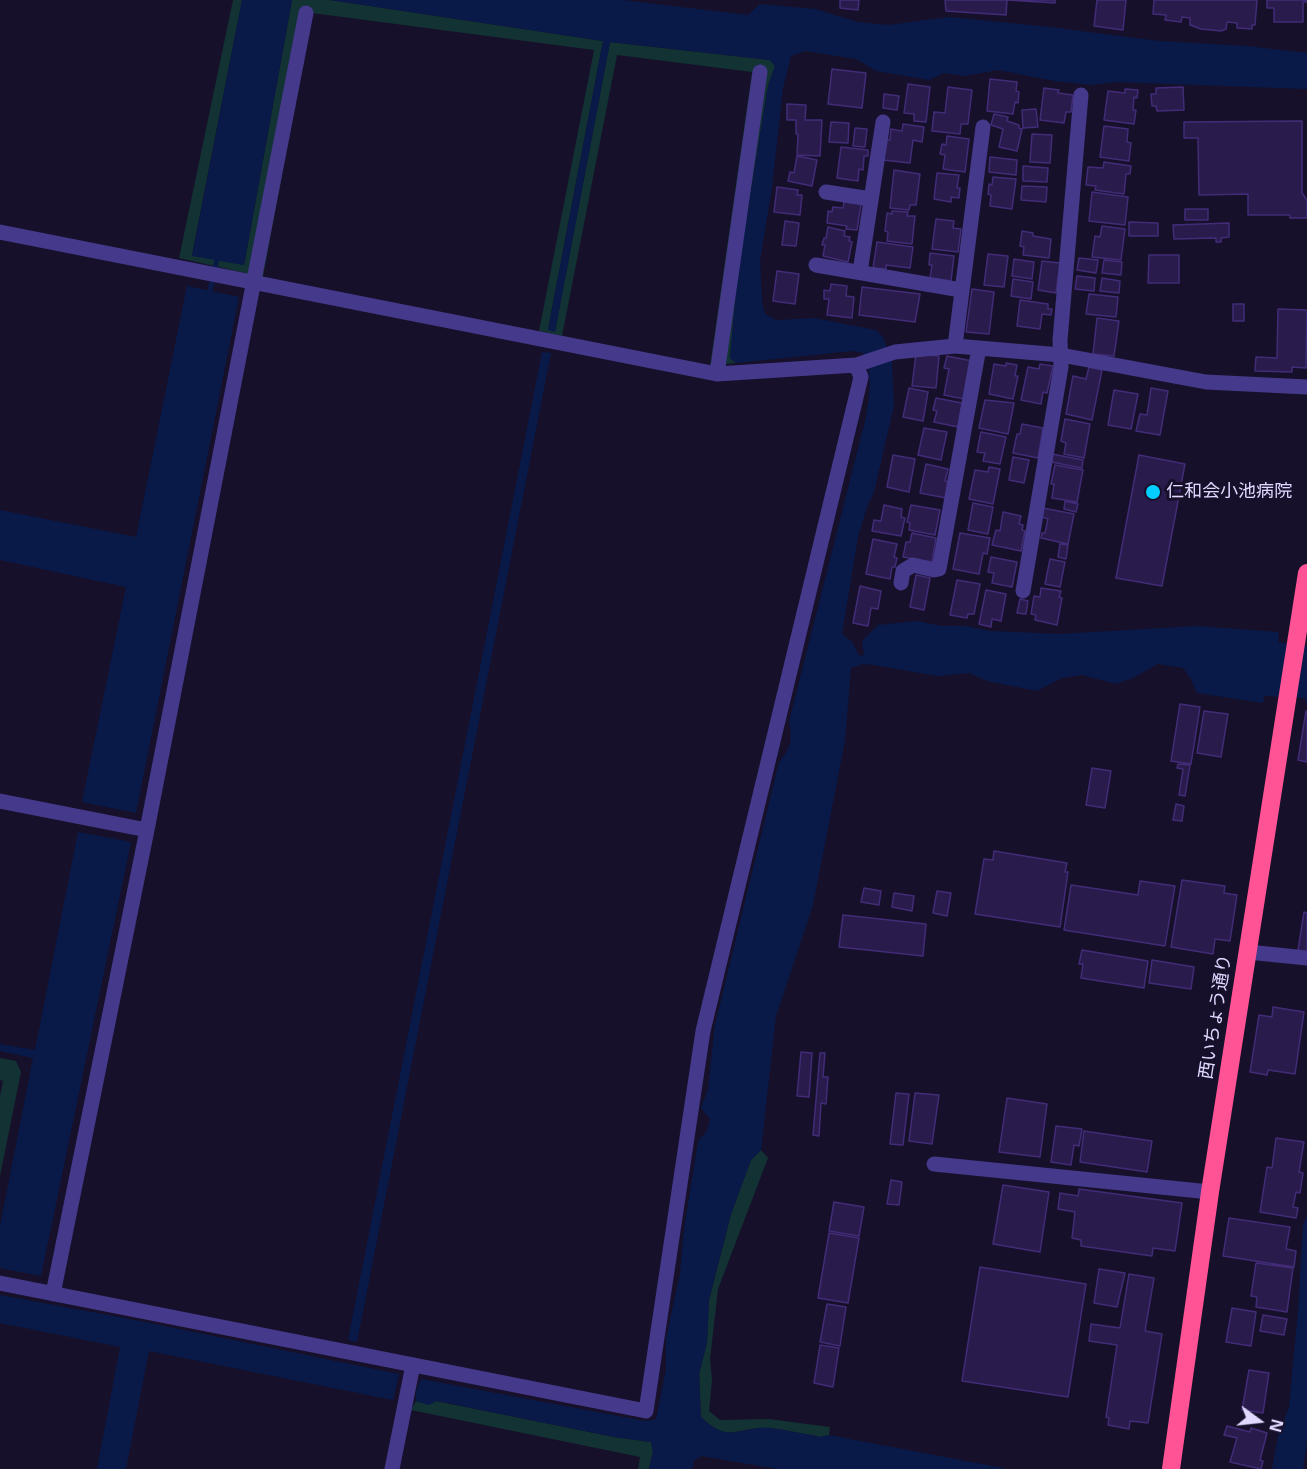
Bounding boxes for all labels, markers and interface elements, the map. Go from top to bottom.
place label: 仁和会小池病院 [1166,481,1292,503]
marker: 仁和会小池病院 [1144,483,1162,501]
street label: 西いちょう通り [1195,953,1237,1081]
north arrow [1229,1391,1289,1451]
text: N [1264,1417,1289,1435]

